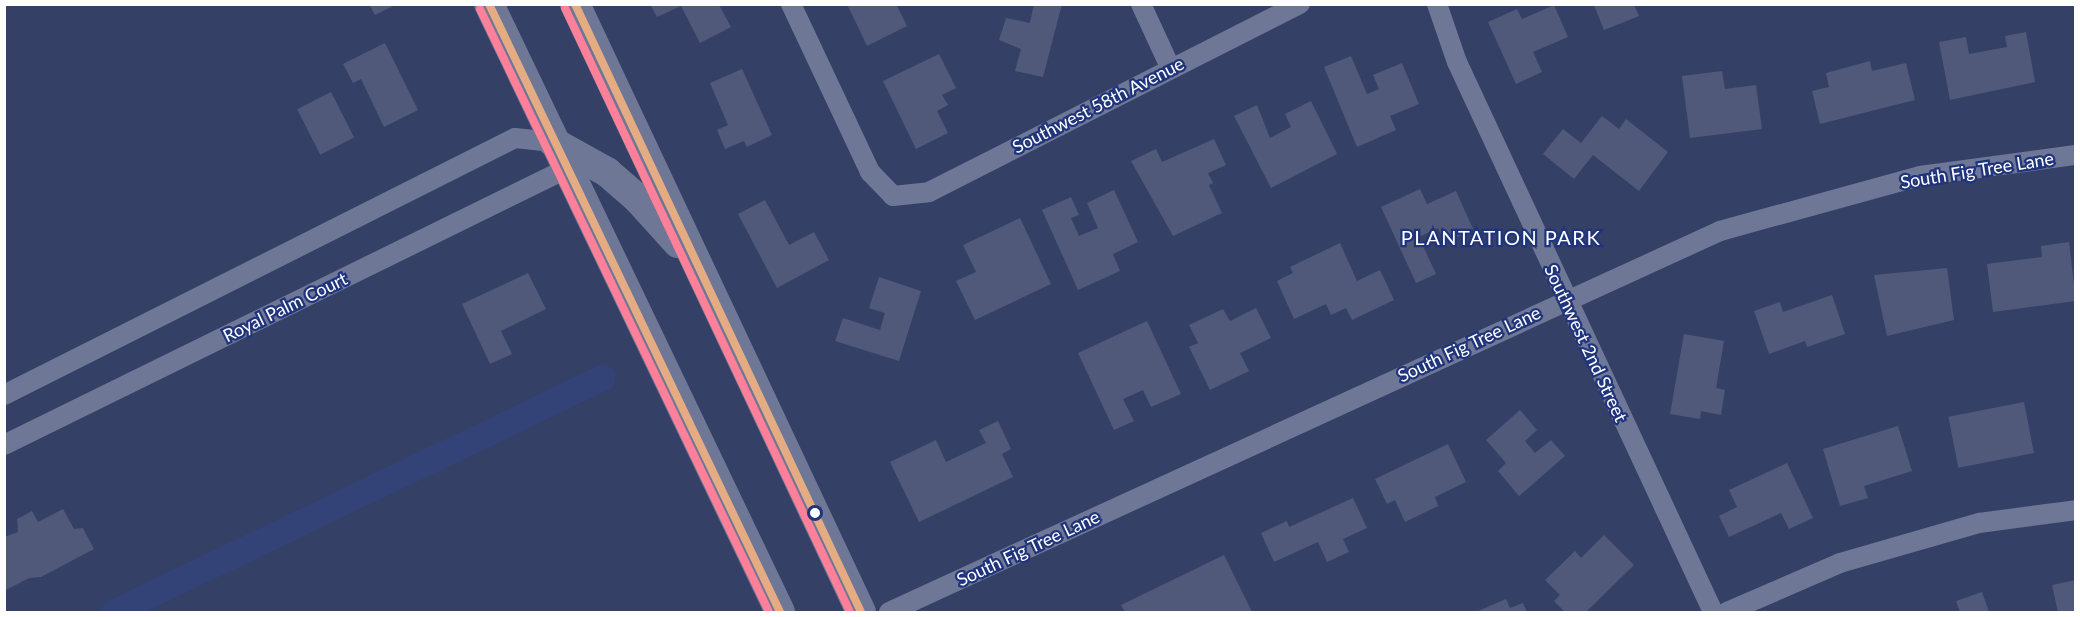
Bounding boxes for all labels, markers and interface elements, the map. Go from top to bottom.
street label: Southwest 58th Avenue [1008,52,1188,158]
street label: South Fig Tree Lane [1898,147,2056,193]
district label: PLANTATION PARK [1401,225,1601,249]
street label: Southwest 2nd Street [1540,261,1632,425]
street label: Royal Palm Court [219,268,351,346]
street label: South Fig Tree Lane [1394,301,1544,387]
street label: South Fig Tree Lane [953,505,1103,591]
unlabelled marker [809,507,821,519]

